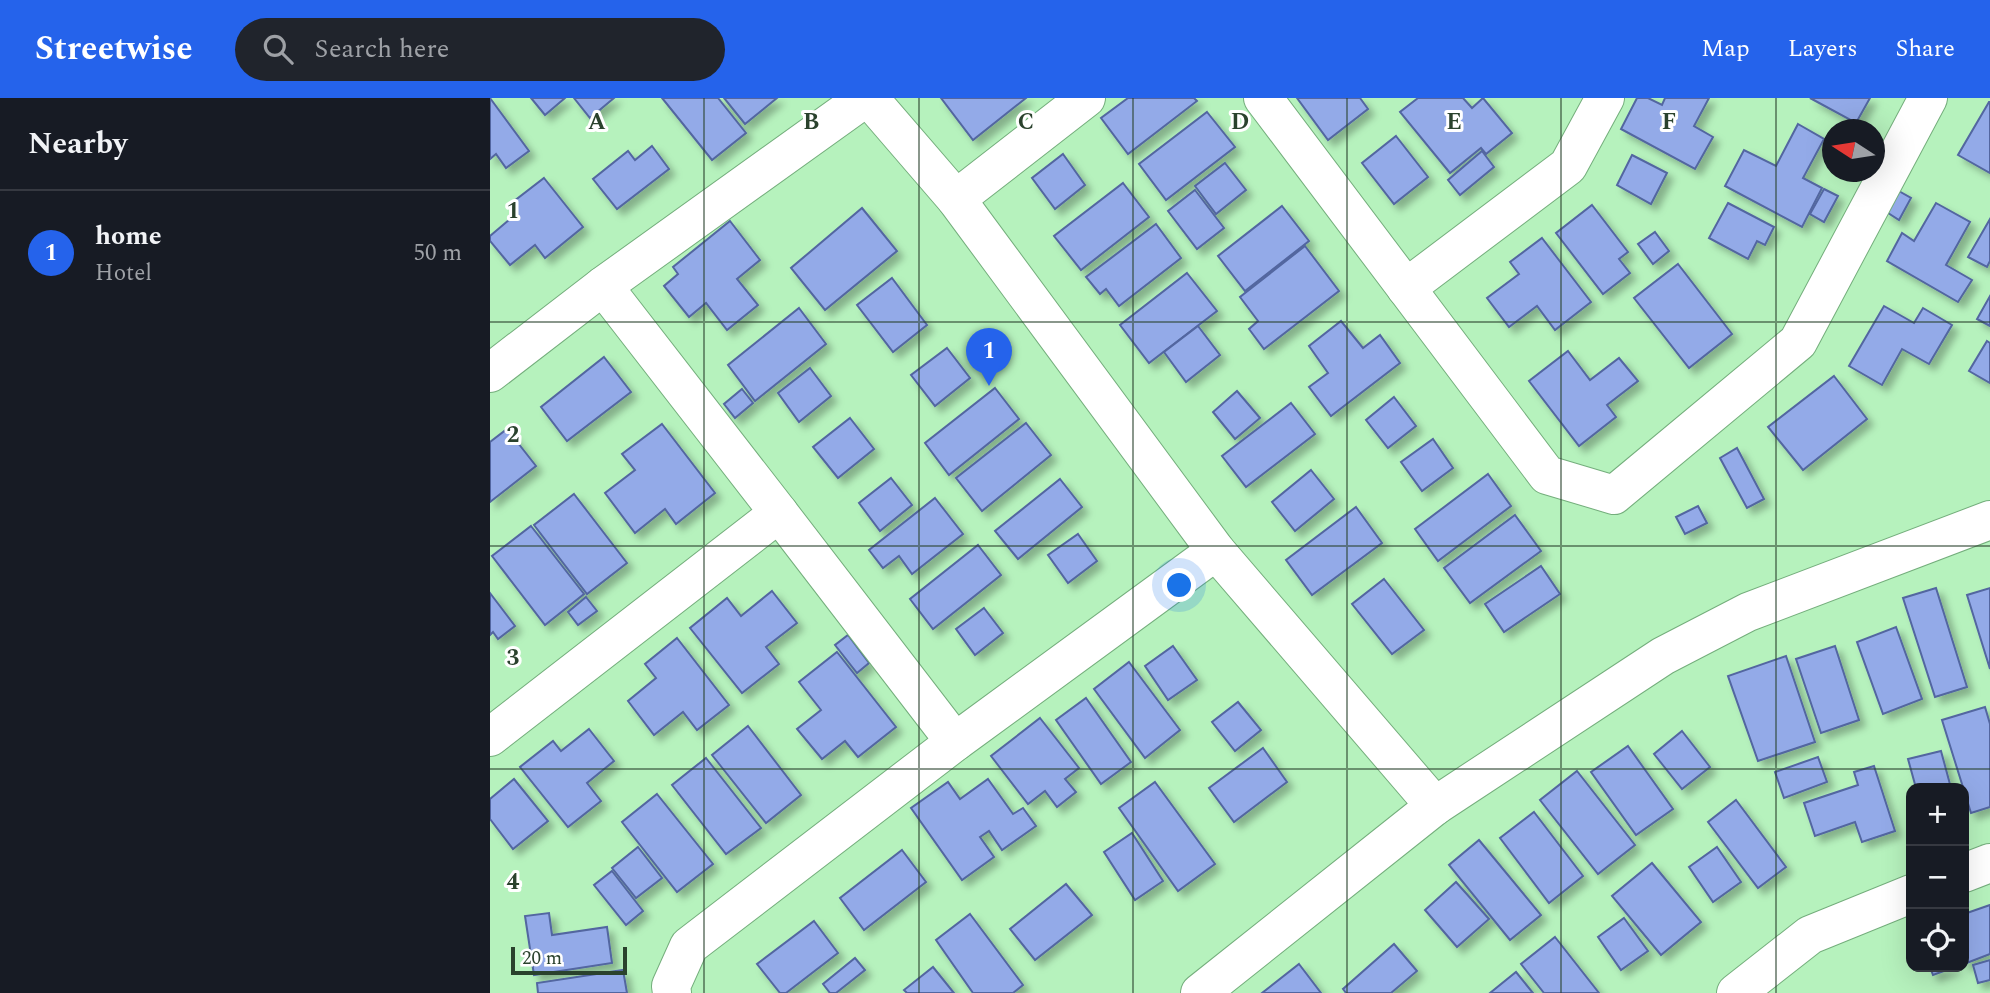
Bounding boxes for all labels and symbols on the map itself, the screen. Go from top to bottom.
text: A [588,105,606,140]
text: B [803,105,819,140]
text: C [1018,105,1034,140]
text: D [1231,105,1249,140]
text: E [1446,105,1462,140]
text: F [1662,105,1676,140]
north arrow [1822,119,1885,182]
text: 1 [507,194,519,229]
pin: 1 [966,328,1012,386]
text: 2 [507,418,520,453]
your location [1162,568,1196,602]
text: 3 [507,641,520,676]
text: 4 [507,865,520,900]
scale bar [511,944,626,976]

